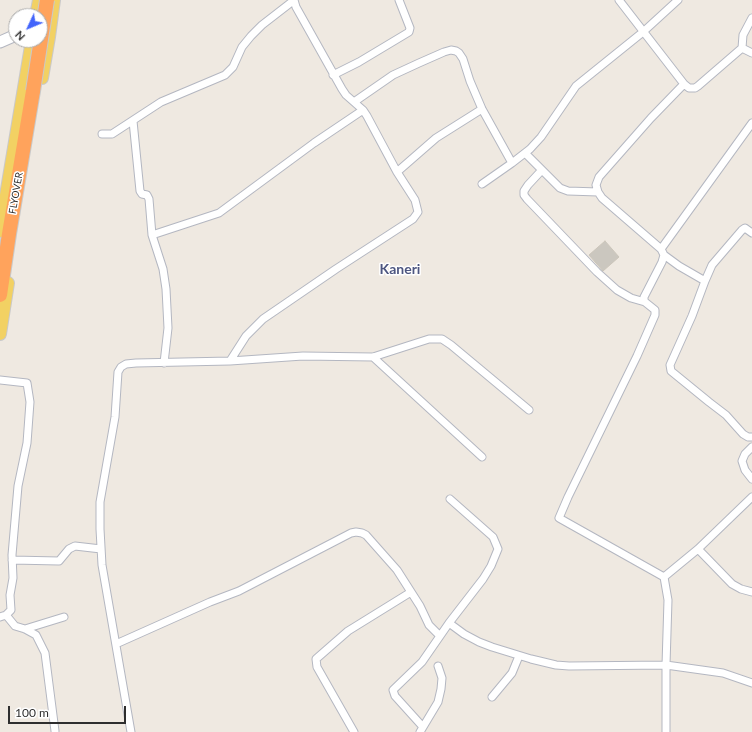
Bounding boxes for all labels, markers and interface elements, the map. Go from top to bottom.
north arrow [8,8,48,48]
text: N [12,28,27,44]
street label: FLYOVER [6,171,26,215]
district label: Kaneri [380,261,420,277]
scale bar [10,698,128,724]
text: 100 m [15,705,49,720]

